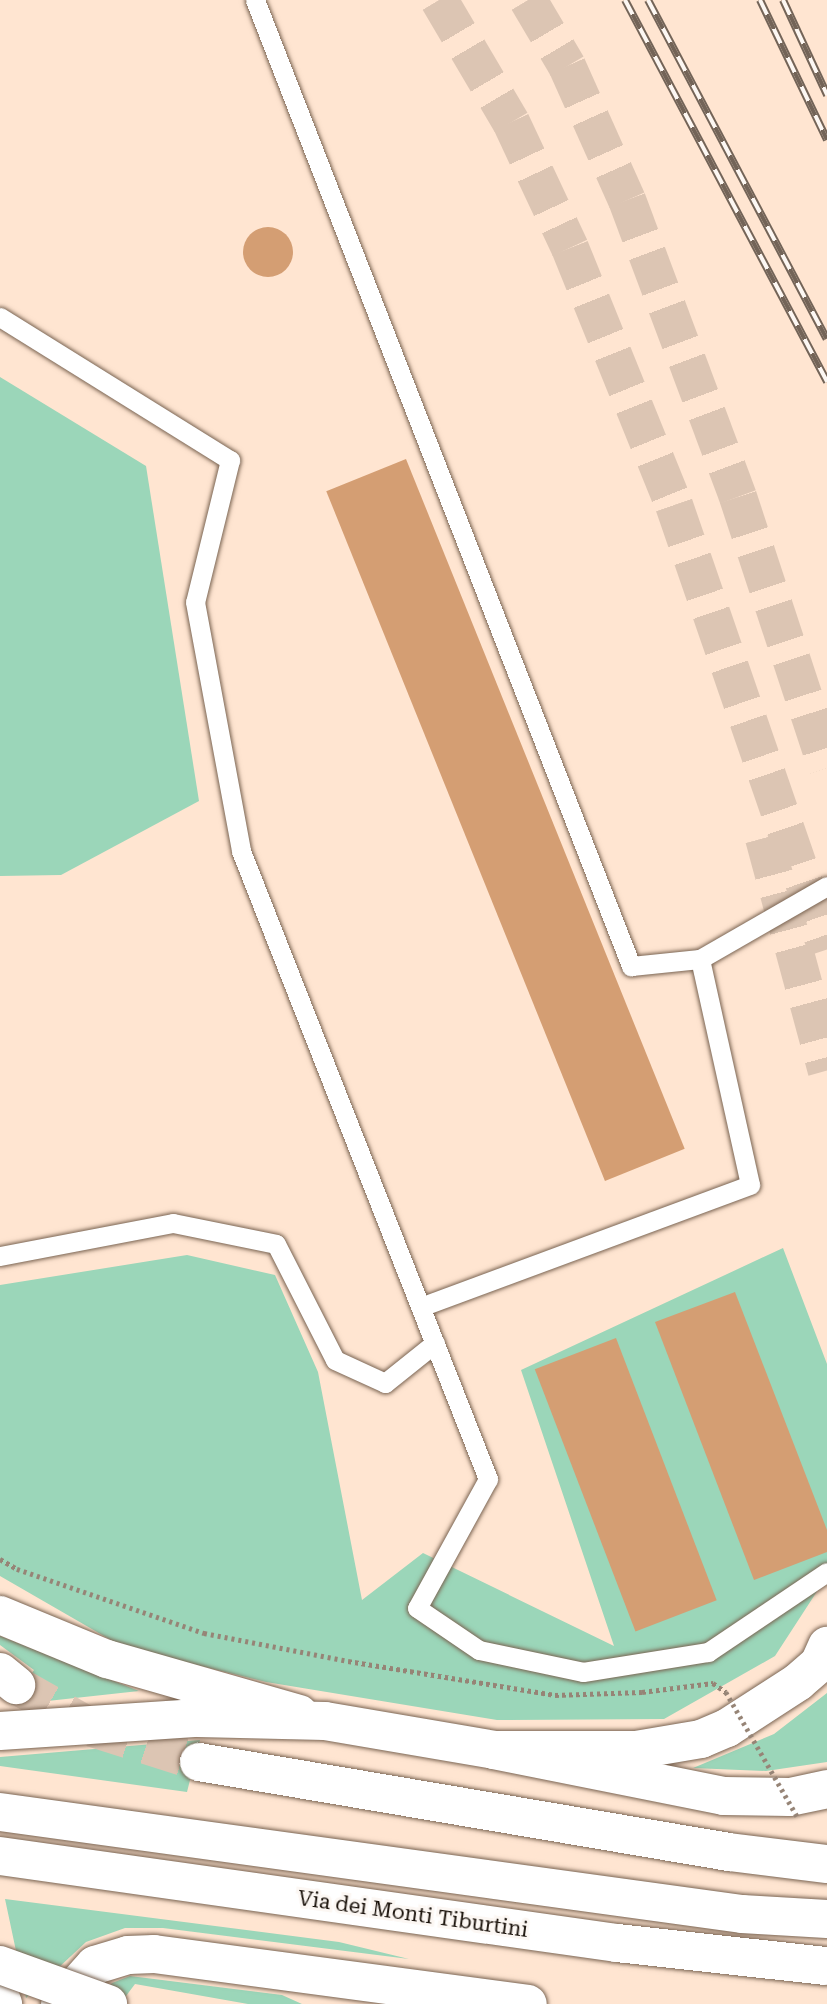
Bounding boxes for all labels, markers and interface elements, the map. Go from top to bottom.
street label: Via dei Monti Tiburtini [296,1885,530,1943]

